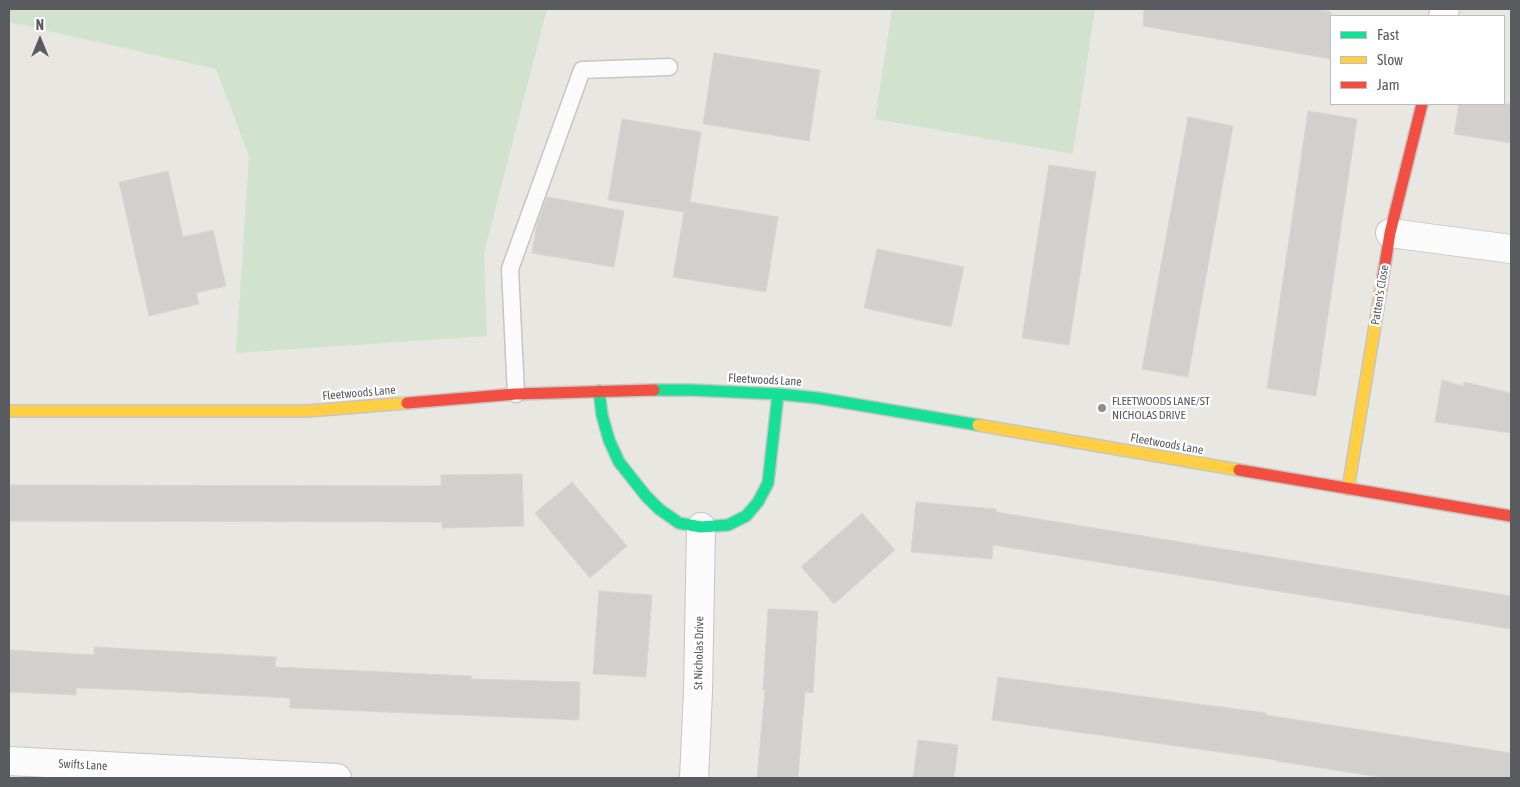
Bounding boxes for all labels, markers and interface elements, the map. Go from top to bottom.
north arrow [15,15,65,65]
legend [1330,15,1505,105]
text: N [36,17,44,33]
text: Fast [1377,26,1399,43]
text: Slow [1377,51,1403,68]
text: Jam [1377,76,1400,93]
street label: Patten's Close [1368,264,1392,326]
street label: Fleetwoods Lane [728,371,802,389]
street label: Fleetwoods Lane [322,383,396,403]
place label: FLEETWOODS LANE/ST NICHOLAS DRIVE [1112,394,1210,422]
marker: FLEETWOODS LANE/ST NICHOLAS DRIVE [1096,402,1108,414]
street label: Fleetwoods Lane [1130,431,1204,457]
street label: St Nicholas Drive [691,616,707,690]
street label: Swifts Lane [58,757,108,773]

